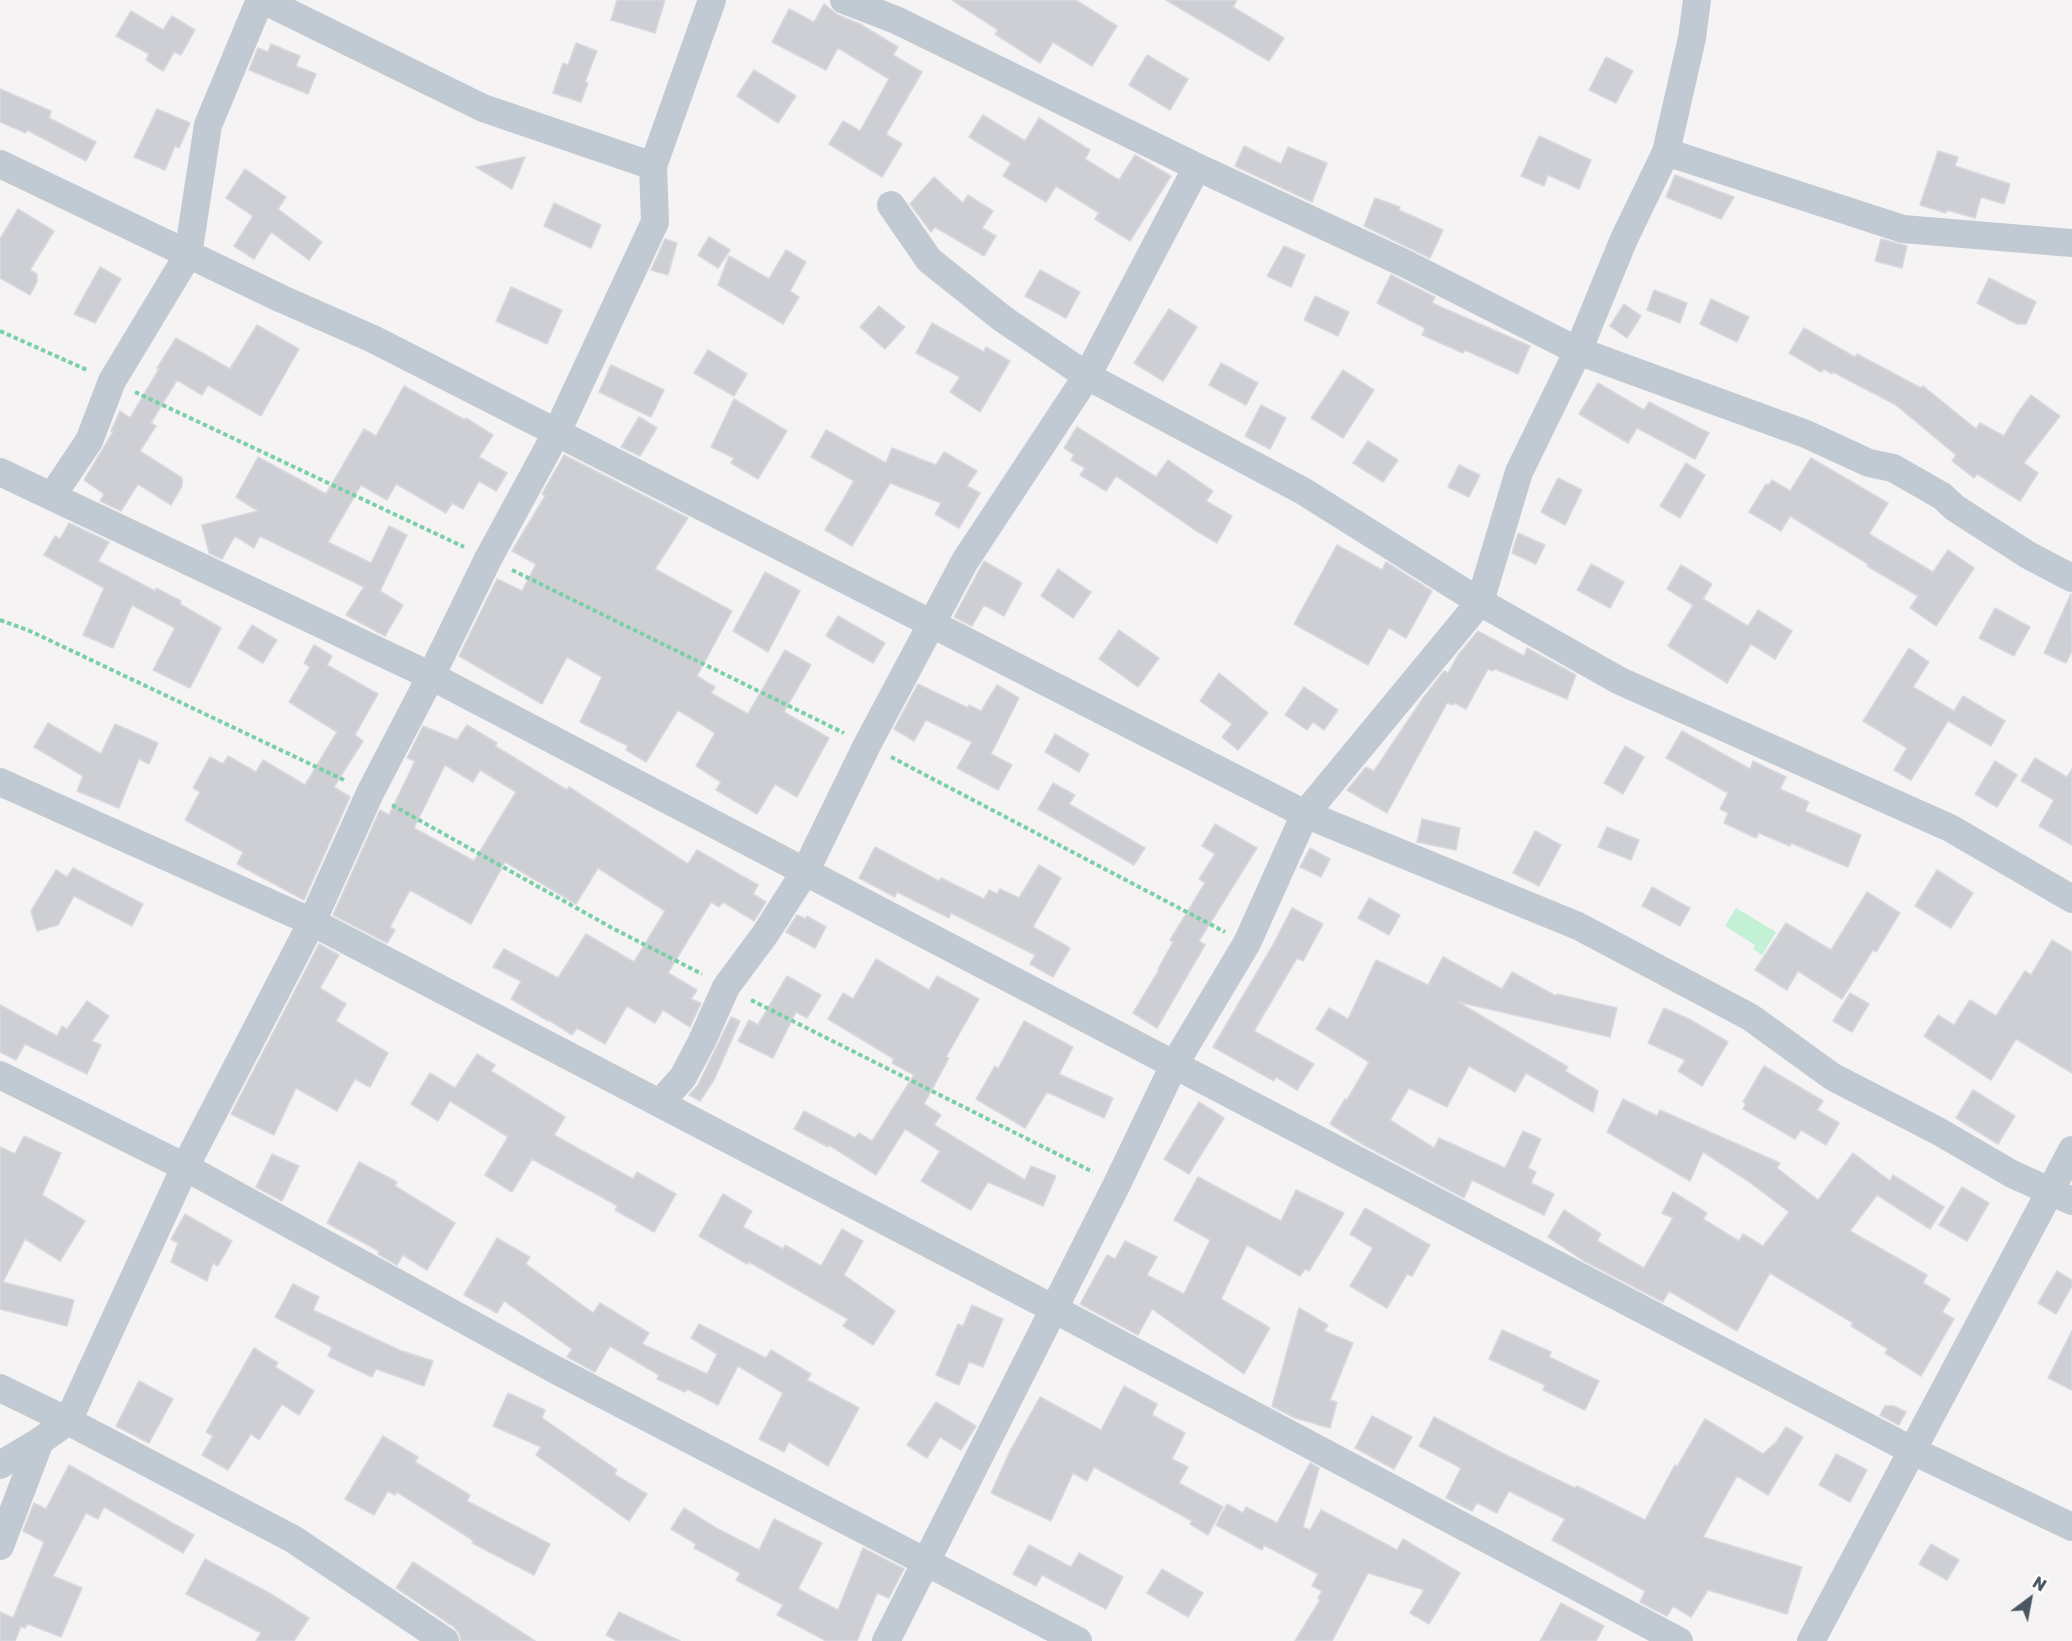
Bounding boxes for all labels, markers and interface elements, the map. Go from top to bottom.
north arrow [2000,1569,2060,1629]
text: N [2029,1572,2050,1595]

